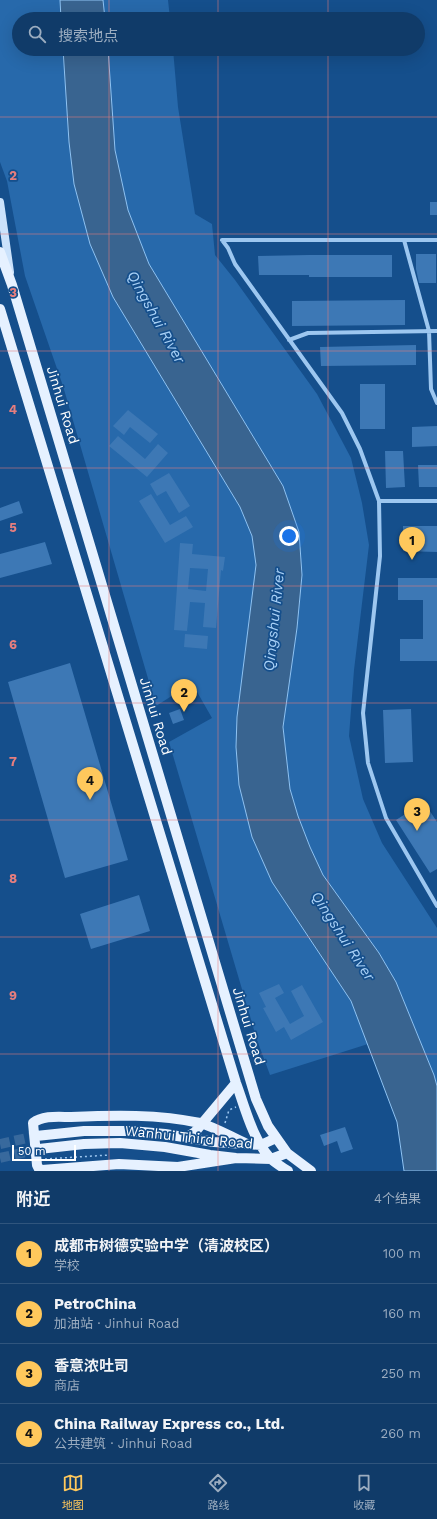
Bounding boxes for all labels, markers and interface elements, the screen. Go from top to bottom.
search box [12,12,425,56]
icon: search [26,23,48,45]
text: 搜索地点 [58,27,118,45]
text: 2 [9,168,17,183]
water label: Qingshui River [123,268,189,367]
text: 3 [9,285,17,300]
street label: Jinhui Road [44,364,82,446]
text: 4 [9,402,18,417]
text: 5 [9,520,17,535]
your location [279,526,299,546]
pin: 1 [399,527,425,560]
water label: Qingshui River [260,567,288,672]
text: 6 [9,637,17,652]
street label: Jinhui Road [137,675,175,757]
pin: 2 [171,679,197,712]
text: 7 [9,754,17,769]
pin: 4 [77,767,103,800]
pin: 3 [404,798,430,831]
text: 8 [9,871,17,886]
water label: Qingshui River [307,888,379,985]
street label: Jinhui Road [230,985,268,1067]
text: 9 [9,988,17,1003]
street label: Wanhui Third Road [124,1122,254,1152]
scale bar [12,1143,76,1162]
text: 50 m [18,1145,45,1158]
text: 附近 [16,1189,50,1209]
text: 4个结果 [374,1191,421,1206]
text: 成都市树德实验中学（清波校区） [54,1237,279,1255]
text: 1 [26,1246,32,1261]
text: 100 m [383,1246,421,1261]
text: 学校 [54,1258,80,1273]
text: PetroChina [54,1295,136,1313]
text: 2 [25,1306,33,1321]
text: 160 m [383,1306,421,1321]
text: 加油站 · Jinhui Road [54,1316,179,1331]
text: 香意浓吐司 [54,1357,129,1375]
text: 3 [25,1366,33,1381]
text: 250 m [381,1366,421,1381]
text: 商店 [54,1378,80,1393]
text: China Railway Express co., Ltd. [54,1415,285,1433]
text: 4 [25,1426,33,1441]
text: 260 m [381,1426,421,1441]
text: 公共建筑 · Jinhui Road [54,1436,192,1451]
tab: 地图 [62,1472,84,1512]
tab: 路线 [207,1472,229,1512]
tab: 收藏 [353,1472,375,1512]

